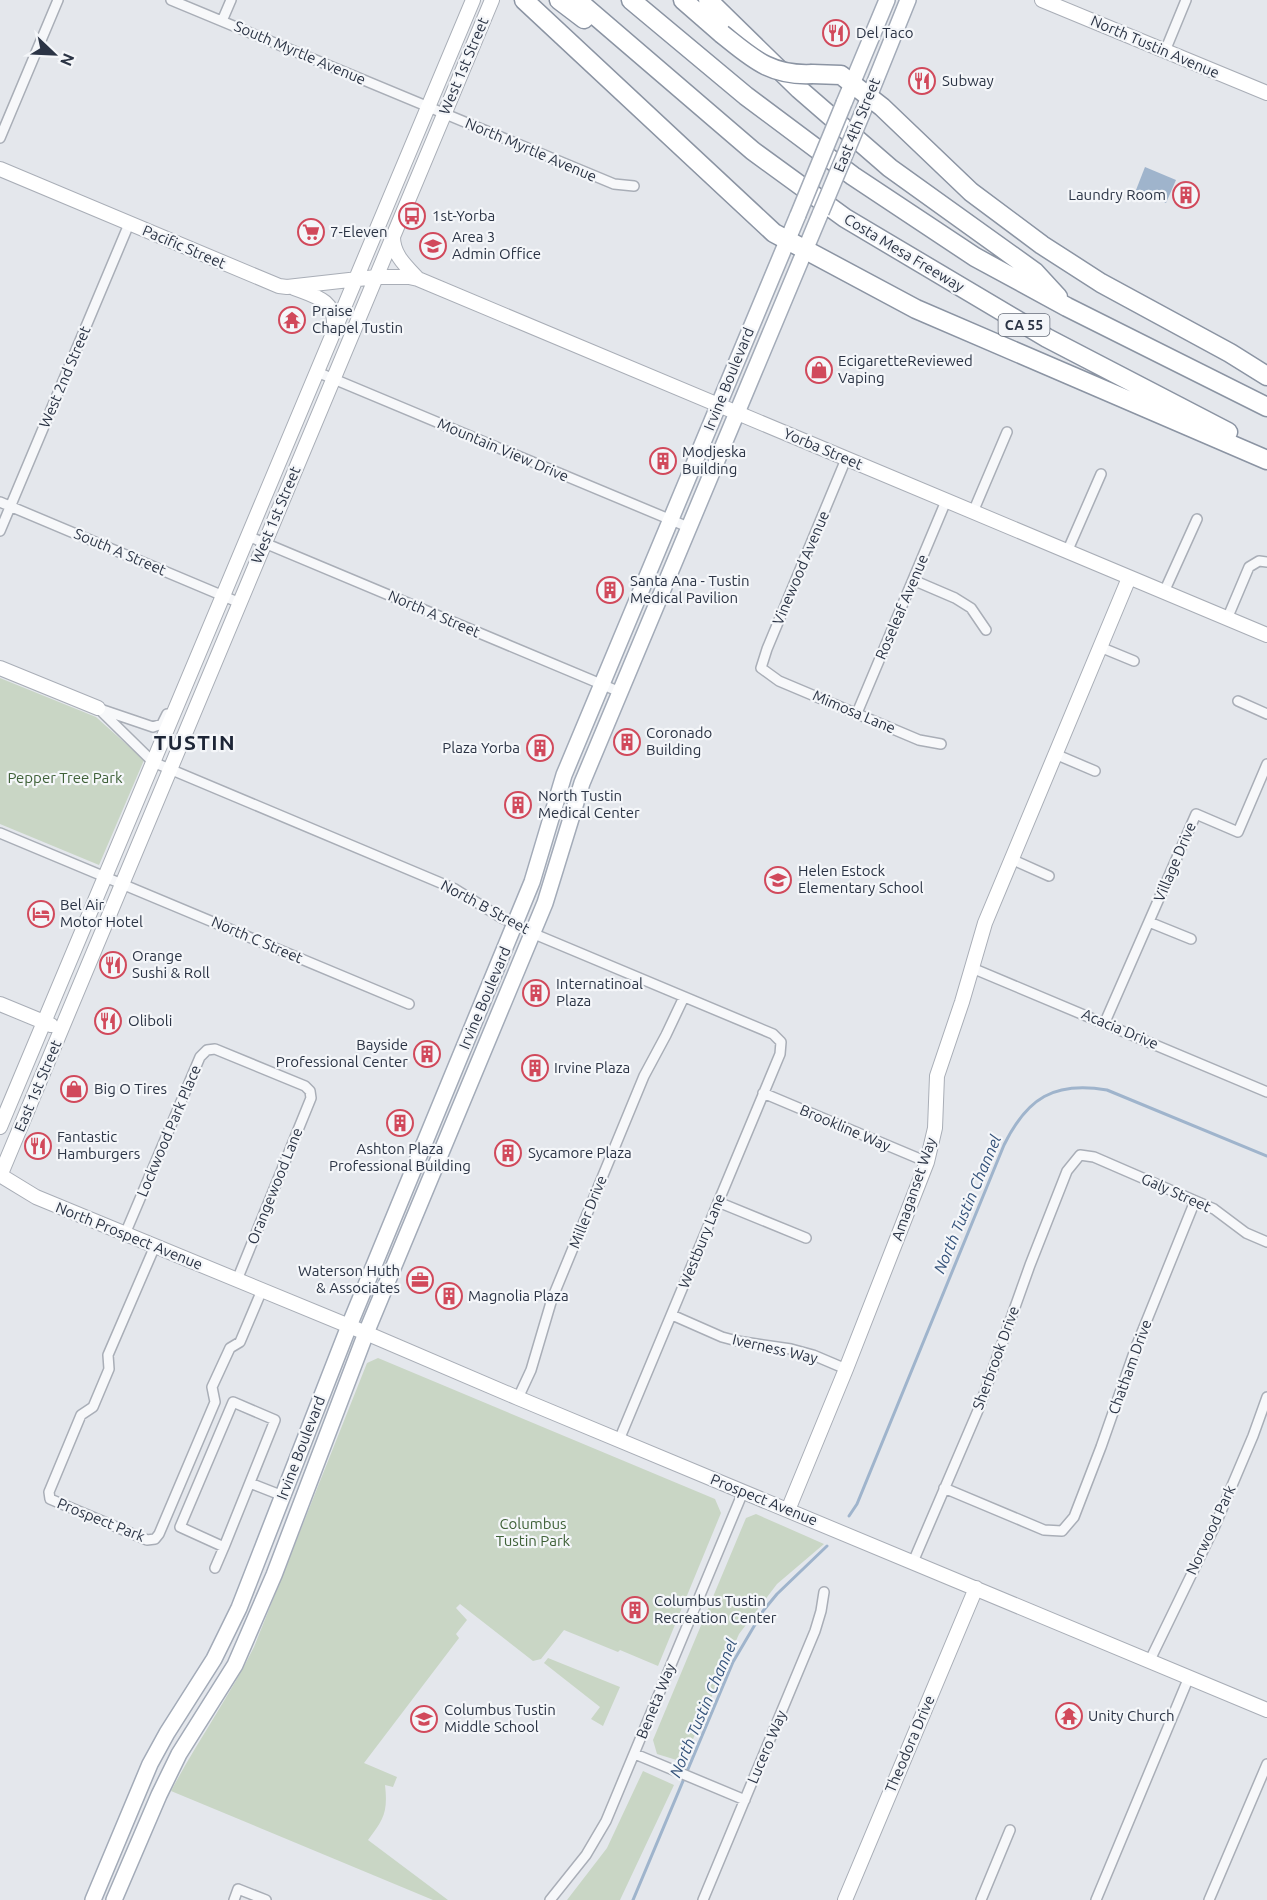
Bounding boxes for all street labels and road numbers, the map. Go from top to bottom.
street label: North Tustin Avenue [1088,12,1222,81]
street label: West 1st Street [435,15,492,117]
street label: South Myrtle Avenue [232,17,368,88]
street label: East 4th Street [830,75,883,174]
street label: North Myrtle Avenue [463,114,599,185]
street label: Costa Mesa Freeway [841,210,967,295]
street label: Pacific Street [140,221,228,272]
road number: CA 55 [998,314,1050,336]
street label: West 2nd Street [35,323,94,430]
street label: Irvine Boulevard [700,325,757,433]
street label: Mountain View Drive [435,414,571,485]
street label: Yorba Street [781,424,865,473]
street label: West 1st Street [247,464,304,566]
street label: Vinewood Avenue [769,508,832,627]
street label: South A Street [72,525,169,579]
street label: Roseleaf Avenue [872,552,931,662]
street label: North A Street [386,587,483,641]
street label: Mimosa Lane [810,686,898,737]
street label: Village Drive [1150,819,1199,904]
street label: North B Street [438,876,533,937]
street label: North C Street [209,913,306,966]
street label: Irvine Boulevard [455,944,514,1052]
street label: Acacia Drive [1079,1005,1161,1052]
street label: East 1st Street [11,1037,65,1134]
street label: Lockwood Park Place [133,1062,204,1199]
street label: Brookline Way [797,1101,893,1154]
street label: Orangewood Lane [243,1125,306,1247]
street label: Amaganset Way [888,1135,939,1243]
street label: Galy Street [1139,1170,1214,1215]
street label: Miller Drive [565,1173,610,1251]
street label: Westbury Lane [675,1191,728,1291]
street label: North Prospect Avenue [53,1198,205,1273]
street label: Sherbrook Drive [969,1304,1022,1412]
street label: Chatham Drive [1105,1317,1155,1416]
street label: Iverness Way [731,1330,819,1367]
street label: Irvine Boulevard [273,1394,328,1502]
street label: Prospect Avenue [708,1470,820,1529]
street label: Norwood Park [1182,1482,1239,1577]
street label: Prospect Park [55,1494,148,1545]
street label: Beneta Way [633,1660,678,1741]
street label: Theodora Drive [881,1693,938,1795]
street label: Lucero Way [744,1708,790,1786]

